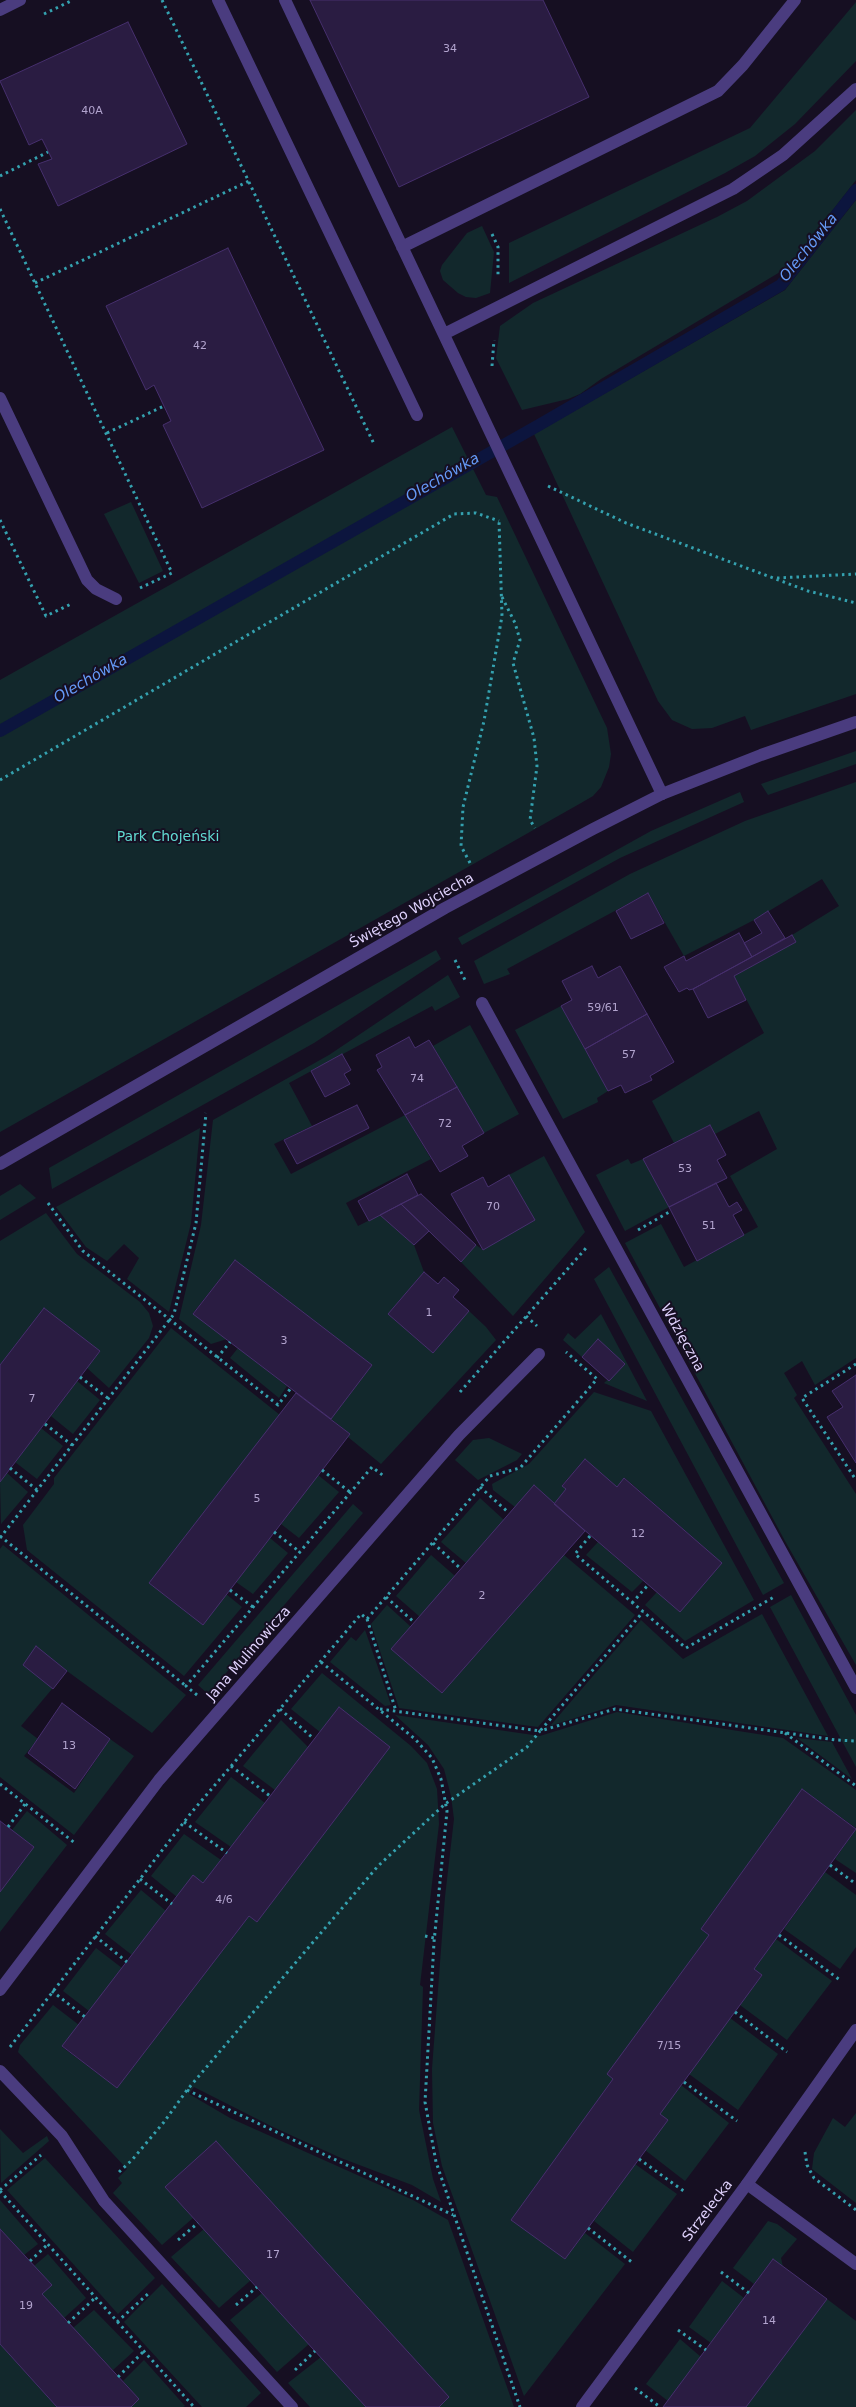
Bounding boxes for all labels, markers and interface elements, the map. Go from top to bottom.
house number: 34 [443,42,457,56]
house number: 40A [81,104,103,118]
water label: Olechówka [776,210,842,286]
house number: 42 [193,339,207,353]
water label: Olechówka [403,450,483,506]
water label: Olechówka [51,651,131,707]
park label: Park Chojeński [117,829,219,845]
street label: Świętego Wojciecha [347,870,477,952]
house number: 59/61 [587,1001,619,1015]
house number: 57 [622,1048,636,1062]
house number: 74 [410,1072,424,1086]
house number: 72 [438,1117,452,1131]
house number: 53 [678,1162,692,1176]
house number: 70 [486,1200,500,1214]
house number: 51 [702,1219,716,1233]
street label: Wdzięczna [656,1301,708,1375]
house number: 1 [426,1306,432,1320]
house number: 3 [281,1334,287,1348]
house number: 7 [29,1392,35,1406]
house number: 5 [254,1492,260,1506]
house number: 12 [631,1527,645,1541]
house number: 2 [479,1589,485,1603]
street label: Jana Mulinowicza [203,1603,295,1705]
house number: 13 [62,1739,76,1753]
house number: 4/6 [215,1893,233,1907]
house number: 7/15 [657,2039,681,2053]
street label: Strzelecka [679,2177,737,2245]
house number: 17 [266,2248,280,2262]
house number: 19 [19,2299,33,2313]
house number: 14 [762,2314,776,2328]

